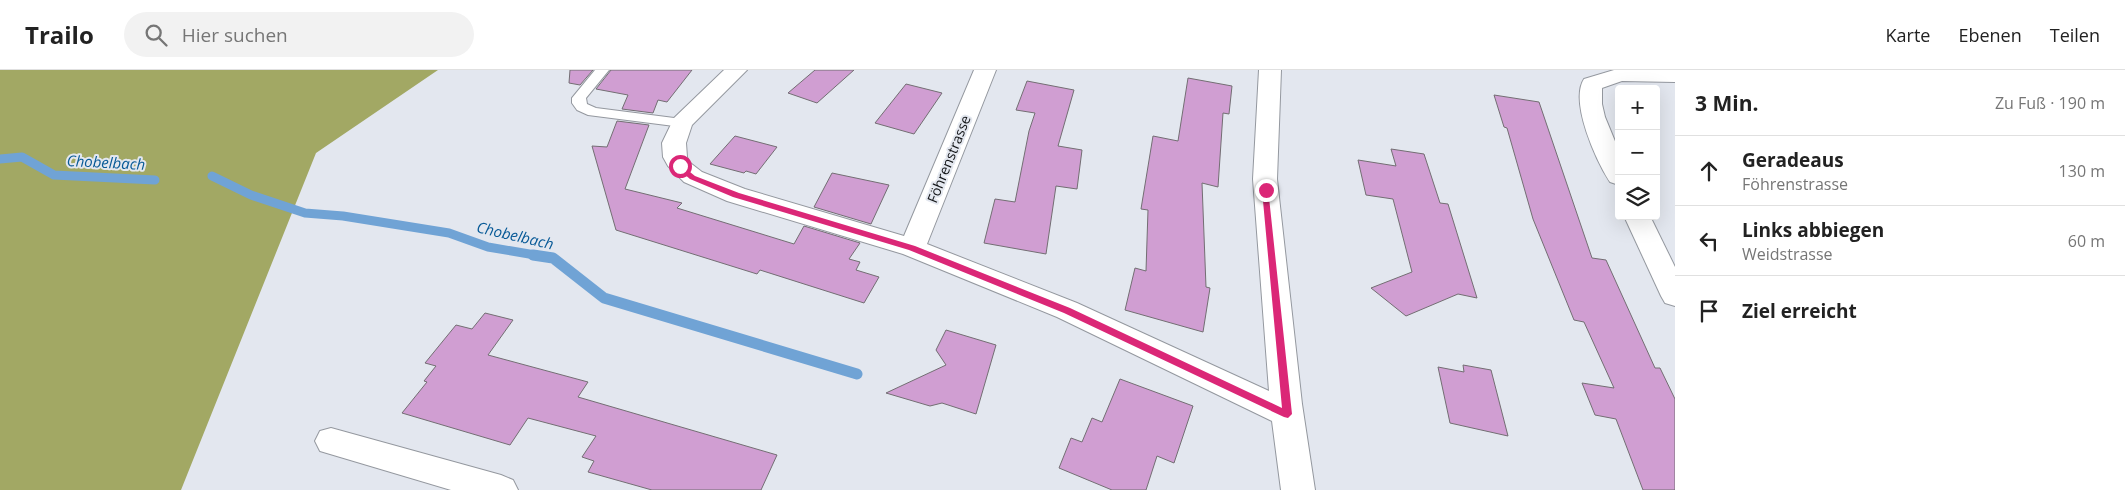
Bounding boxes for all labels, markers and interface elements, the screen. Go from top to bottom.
search box [124,12,474,57]
text: Trailo [25,18,94,51]
icon: search [142,21,170,49]
text: Hier suchen [182,22,288,48]
text: Karte [1886,23,1930,47]
text: Ebenen [1958,23,2022,47]
text: Teilen [2050,23,2100,47]
map controls [1615,85,1660,220]
button: + [1615,85,1660,130]
text: 3 Min. [1695,89,1758,117]
text: Zu Fuß · 190 m [1995,92,2105,114]
street label: Föhrenstrasse [922,112,975,205]
button: − [1615,130,1660,175]
text: Geradeaus [1742,147,1844,173]
water label: Chobelbach [66,150,146,174]
route start [669,155,692,178]
icon: ahead [1695,157,1723,185]
text: 130 m [2059,160,2105,182]
text: Föhrenstrasse [1742,173,1848,195]
button: layers [1615,175,1660,220]
route end [1255,179,1278,202]
water label: Chobelbach [475,216,556,254]
text: Links abbiegen [1742,217,1884,243]
icon: left [1695,227,1723,255]
text: 60 m [2068,230,2105,252]
text: Weidstrasse [1742,243,1833,265]
icon: arrive [1695,297,1723,325]
text: Ziel erreicht [1742,298,1857,324]

